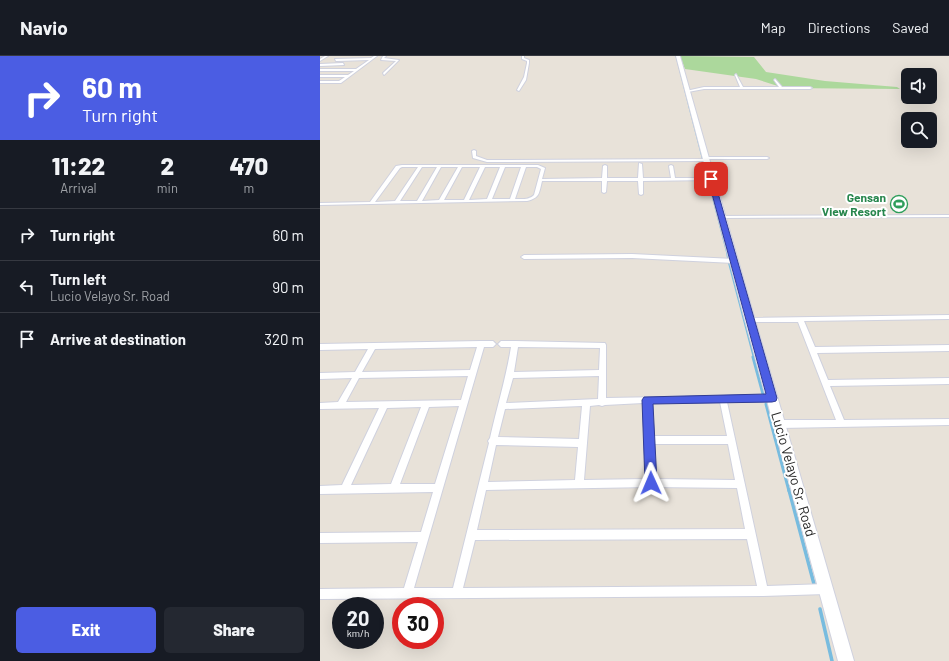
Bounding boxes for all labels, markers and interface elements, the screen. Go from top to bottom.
text: Navio [20,16,68,39]
text: Map [761,19,786,36]
text: Directions [808,19,870,36]
text: Saved [892,19,929,36]
map controls [901,68,937,148]
button: sound [901,68,937,104]
text: 60 m [82,70,142,104]
icon: right [16,72,68,124]
text: Turn right [82,104,158,126]
button: search [901,112,937,148]
text: 11:22 [52,151,105,180]
text: 2 [161,151,174,180]
text: 470 [230,151,268,180]
pin [694,162,728,196]
icon: arrive [700,168,722,190]
text: Arrival [60,180,97,196]
text: min [157,180,178,196]
text: m [244,180,254,196]
place label: Gensan View Resort [822,190,886,218]
sports icon: Gensan View Resort [889,194,909,214]
icon: right [16,224,38,246]
text: Turn right [50,226,115,244]
text: 60 m [272,226,304,244]
text: Turn left [50,270,106,288]
icon: left [16,276,38,298]
text: 90 m [272,278,304,296]
text: Lucio Velayo Sr. Road [50,288,170,304]
icon: arrive [16,328,38,350]
text: Arrive at destination [50,330,186,348]
text: 320 m [264,330,304,348]
street label: Lucio Velayo Sr. Road [768,410,820,538]
position arrow [630,462,672,504]
speed limit sign: 30 [392,597,444,649]
text: 20 [347,606,369,630]
button: Exit [16,607,156,653]
button: Share [164,607,304,653]
text: km/h [347,627,369,639]

